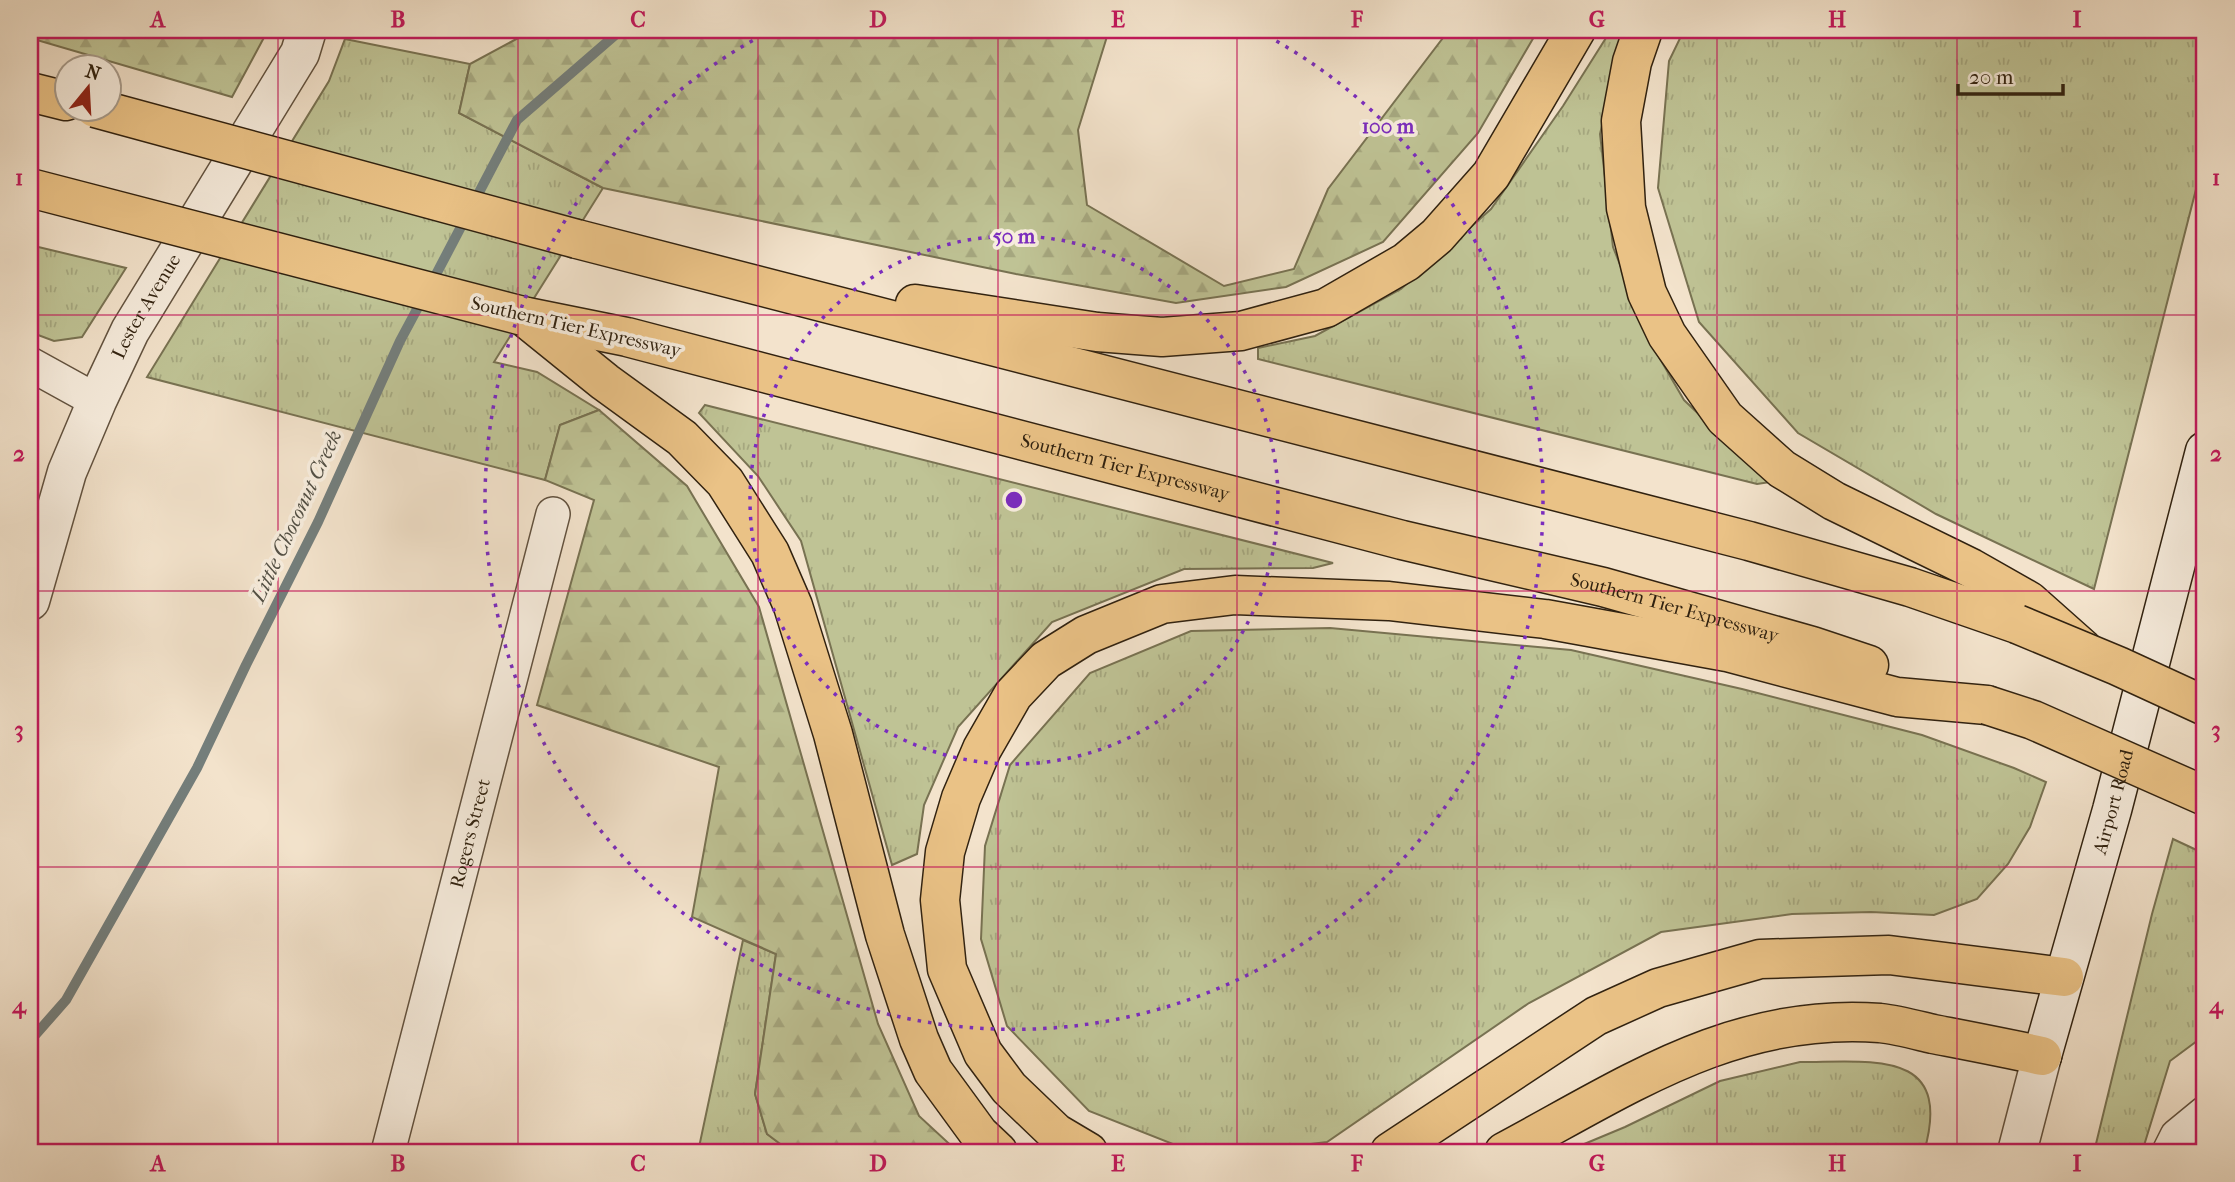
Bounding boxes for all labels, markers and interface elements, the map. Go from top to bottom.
text: A [149,6,167,33]
text: B [391,6,406,33]
text: C [630,6,646,33]
text: D [869,6,887,33]
text: E [1111,6,1125,33]
text: F [1350,6,1364,33]
text: G [1589,6,1605,33]
text: H [1828,6,1846,33]
text: I [2073,6,2082,33]
north arrow [52,52,122,122]
scale bar [1958,52,2064,96]
text: N [83,60,104,86]
text: 20 m [1969,65,2014,89]
text: 100 m [1362,114,1415,138]
text: 1 [15,164,23,191]
text: 1 [2212,164,2220,191]
text: 50 m [993,224,1036,248]
street label: Lester Avenue [107,250,185,362]
street label: Southern Tier Expressway [469,292,684,362]
water label: Little Choconut Creek [245,426,346,608]
street label: Southern Tier Expressway [1018,430,1233,506]
text: 2 [13,440,25,467]
text: 2 [2210,440,2222,467]
centre of rings [1002,488,1026,512]
street label: Southern Tier Expressway [1568,569,1782,647]
text: 3 [14,716,24,743]
text: 3 [2211,716,2221,743]
street label: Airport Road [2089,746,2138,858]
street label: Rogers Street [446,776,495,891]
text: 4 [11,992,27,1019]
text: 4 [2208,992,2224,1019]
text: A [149,1150,167,1177]
text: B [391,1150,406,1177]
text: C [630,1150,646,1177]
text: D [869,1150,887,1177]
text: E [1111,1150,1125,1177]
text: F [1350,1150,1364,1177]
text: G [1589,1150,1605,1177]
text: H [1828,1150,1846,1177]
text: I [2073,1150,2082,1177]

